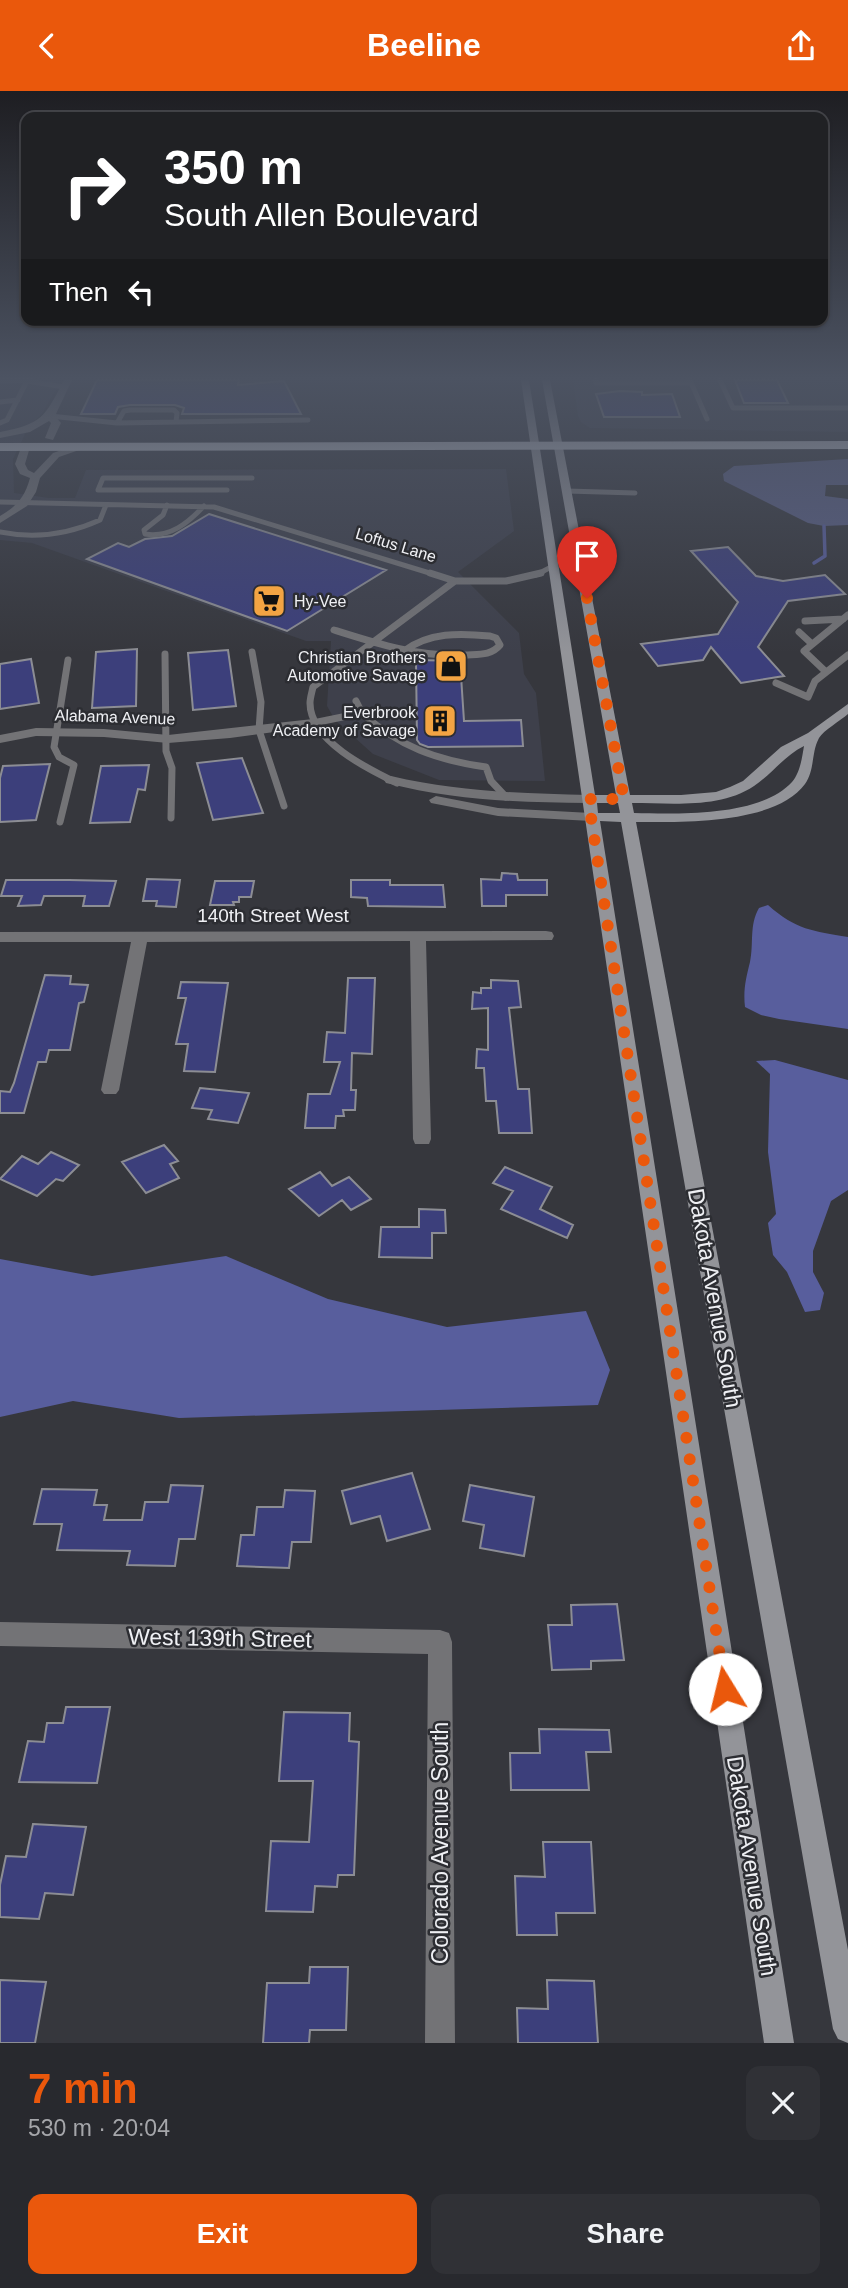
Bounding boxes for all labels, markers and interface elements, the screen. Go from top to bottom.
icon: back [28,27,66,65]
text: Beeline [367,27,481,63]
icon: share [782,27,820,65]
icon: right [49,140,140,231]
text: 350 m [164,140,303,194]
text: South Allen Boulevard [164,197,479,233]
icon: left [122,273,160,311]
text: Then [49,277,108,307]
street label: Loftus Lane [354,525,439,565]
pin [557,526,617,598]
icon: arrive [568,537,606,575]
supermarket icon: Hy-Vee [250,582,288,620]
place label: Hy-Vee [294,593,347,610]
shop icon: Christian Brothers Automotive Savage [432,647,470,685]
place label: Christian Brothers Automotive Savage [287,649,426,684]
building icon: Everbrook Academy of Savage [421,702,459,740]
place label: Everbrook Academy of Savage [273,704,417,739]
street label: Alabama Avenue [54,706,176,728]
street label: 140th Street West [197,905,350,926]
street label: Dakota Avenue South [683,1186,747,1410]
street label: West 139th Street [128,1623,313,1653]
position arrow [688,1652,762,1726]
street label: Colorado Avenue South [427,1722,453,1964]
street label: Dakota Avenue South [722,1754,782,1978]
text: 7 min [28,2065,138,2112]
button: close [746,2066,820,2140]
text: 530 m · 20:04 [28,2115,170,2141]
button: Exit [28,2194,417,2274]
button: Share [431,2194,820,2274]

